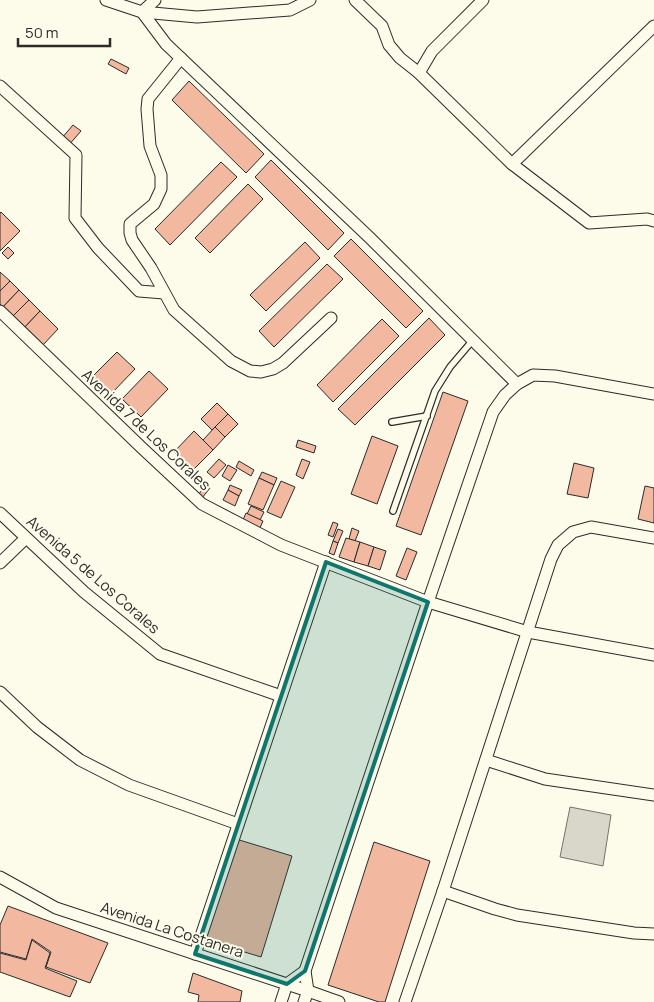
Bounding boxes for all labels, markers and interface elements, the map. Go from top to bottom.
scale bar [18,15,110,47]
text: 50 m [25,22,59,43]
street label: Avenida 7 de Los Corales [77,364,215,495]
street label: Avenida 5 de Los Corales [22,511,165,638]
street label: Avenida La Costanera [98,896,246,963]

